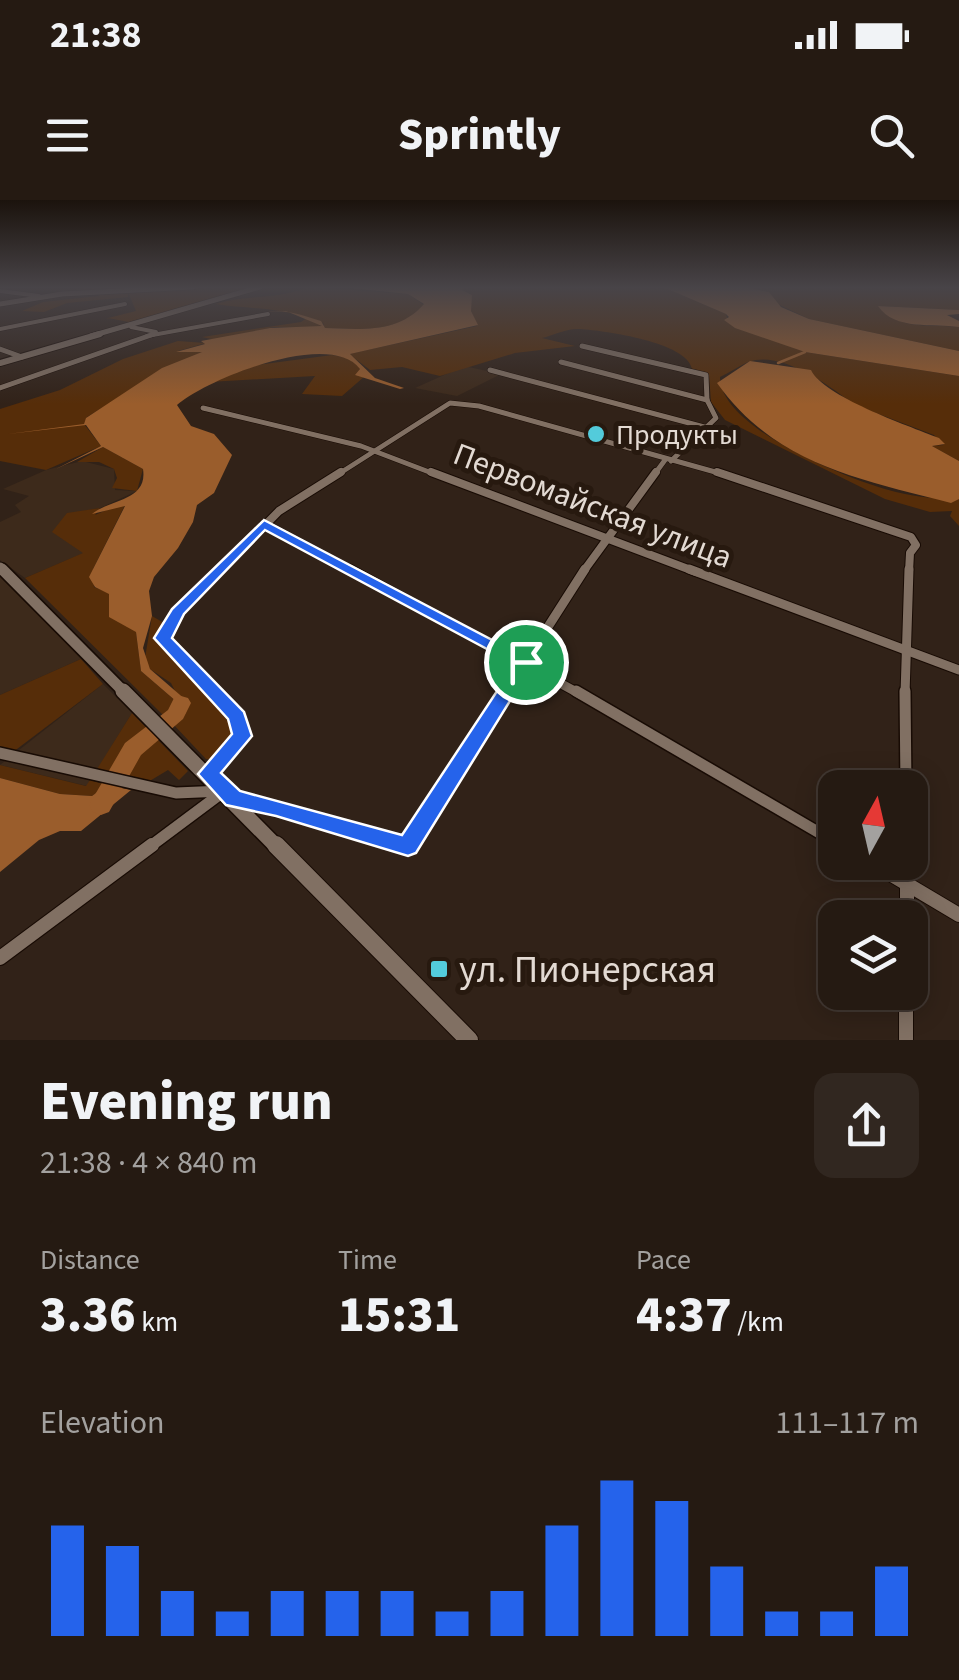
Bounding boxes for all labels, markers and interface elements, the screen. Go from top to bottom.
text: 21:38 [50,8,142,62]
text: Sprintly [398,103,561,167]
icon: menu [40,108,95,163]
icon: search [864,108,919,163]
place label: Продукты [616,415,738,455]
marker: Продукты [585,423,607,445]
street label: Первомайская улица [447,432,739,580]
pin [484,620,569,705]
icon: arrive [499,635,554,690]
north arrow [818,770,928,880]
map controls [818,770,928,1010]
button: layers [818,900,928,1010]
place label: ул. Пионерская [459,943,716,997]
marker: ул. Пионерская [428,958,450,980]
text: Evening run [40,1063,333,1141]
button: share [814,1073,919,1178]
text: 21:38 · 4 × 840 m [40,1140,258,1186]
text: Distance [40,1240,140,1280]
text: Time [338,1240,397,1280]
text: Pace [636,1240,691,1280]
text: 3.36 [40,1280,136,1351]
text: 15:31 [338,1280,460,1351]
text: 4:37 [636,1280,732,1351]
text: km [136,1302,178,1342]
text: /km [732,1302,784,1342]
text: Elevation [40,1400,165,1446]
text: 111–117 m [775,1400,919,1446]

